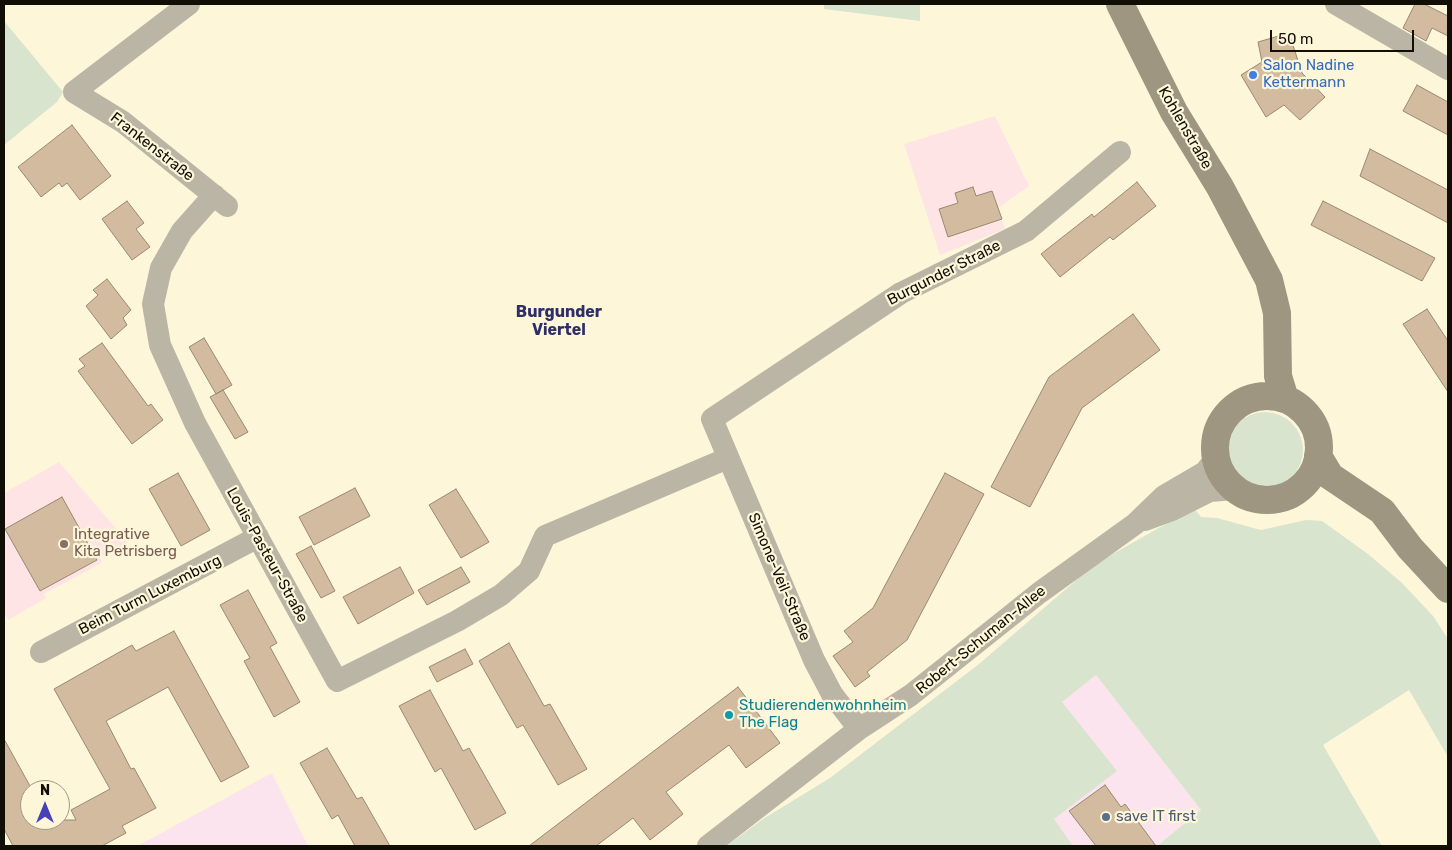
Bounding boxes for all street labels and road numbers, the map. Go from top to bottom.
street label: Kohlenstraße [1154,84,1216,172]
street label: Frankenstraße [107,109,197,185]
street label: Burgunder Straße [884,237,1004,309]
street label: Louis-Pasteur-Straße [222,484,312,626]
street label: Simone-Veil-Straße [744,510,814,644]
street label: Beim Turm Luxemburg [76,551,224,639]
street label: Robert-Schuman-Allee [913,582,1049,698]

